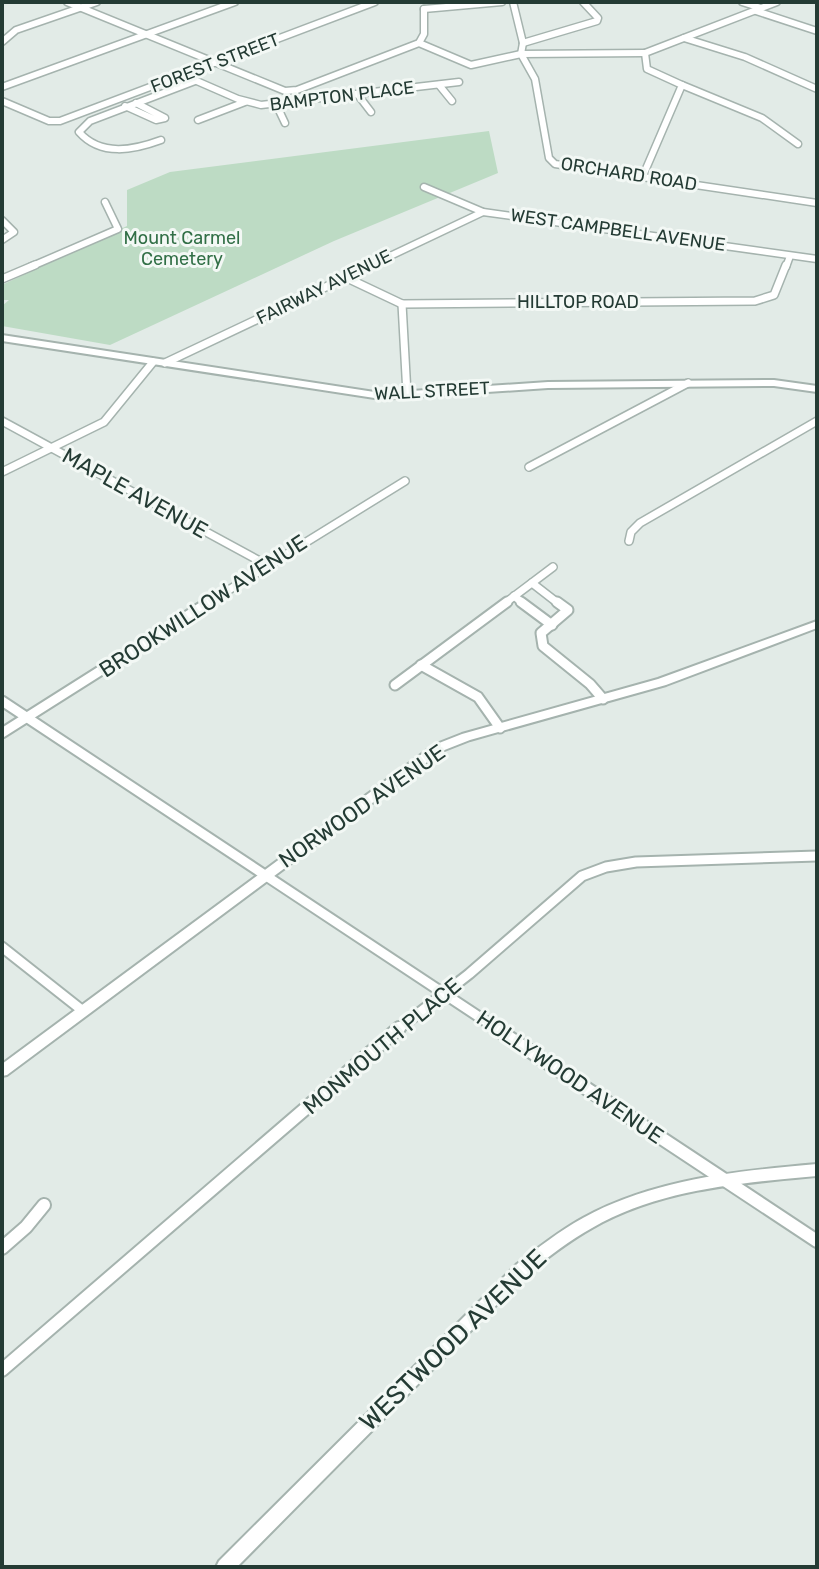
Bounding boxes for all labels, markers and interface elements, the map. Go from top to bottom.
street label: FOREST STREET [147,28,283,98]
street label: BAMPTON PLACE [268,76,416,116]
street label: ORCHARD ROAD [559,152,699,196]
street label: WEST CAMPBELL AVENUE [509,204,727,256]
park label: Mount Carmel Cemetery [124,227,240,270]
street label: FAIRWAY AVENUE [253,245,395,329]
street label: HILLTOP ROAD [517,291,639,313]
street label: WALL STREET [374,377,490,405]
street label: MAPLE AVENUE [57,442,213,544]
street label: BROOKWILLOW AVENUE [94,529,312,683]
street label: NORWOOD AVENUE [274,738,450,874]
street label: MONMOUTH PLACE [297,972,467,1120]
street label: HOLLYWOOD AVENUE [471,1004,669,1150]
street label: WESTWOOD AVENUE [353,1243,553,1437]

